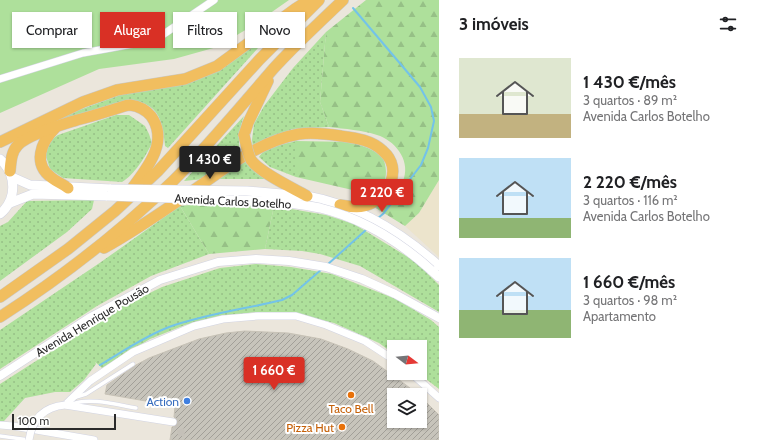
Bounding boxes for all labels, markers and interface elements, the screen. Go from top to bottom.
chip: Comprar [12,12,92,48]
chip: Alugar [100,12,165,48]
chip: Filtros [173,12,237,48]
chip: Novo [245,12,305,48]
icon: filters [717,13,739,35]
text: 3 imóveis [459,14,529,34]
text: 1 430 €/mês [583,72,676,92]
icon: home [491,74,539,122]
text: 3 quartos · 89 m² [583,92,677,108]
text: Avenida Carlos Botelho [583,108,710,124]
pin: 1 430 € [173,146,247,180]
text: 1 430 € [188,151,232,167]
text: 2 220 €/mês [583,172,677,192]
icon: home [491,174,539,222]
pin: 2 220 € [345,179,419,213]
text: 2 220 € [360,184,404,200]
street label: Avenida Carlos Botelho [174,190,292,212]
text: 3 quartos · 116 m² [583,192,678,208]
text: Avenida Carlos Botelho [583,208,710,224]
text: 1 660 €/mês [583,272,675,292]
icon: home [491,274,539,322]
street label: Avenida Henrique Pousão [33,280,152,360]
text: 3 quartos · 98 m² [583,292,677,308]
text: Apartamento [583,308,656,324]
north arrow [387,340,427,380]
map controls [387,340,427,428]
pin: 1 660 € [237,357,311,391]
text: 1 660 € [253,362,295,378]
button: layers [387,388,427,428]
marker: Taco Bell [346,390,356,400]
place label: Action [146,394,179,409]
marker: Action [182,396,192,406]
place label: Taco Bell [328,401,374,416]
scale bar [12,412,116,431]
text: 100 m [18,414,49,428]
place label: Pizza Hut [286,420,334,435]
marker: Pizza Hut [337,422,347,432]

